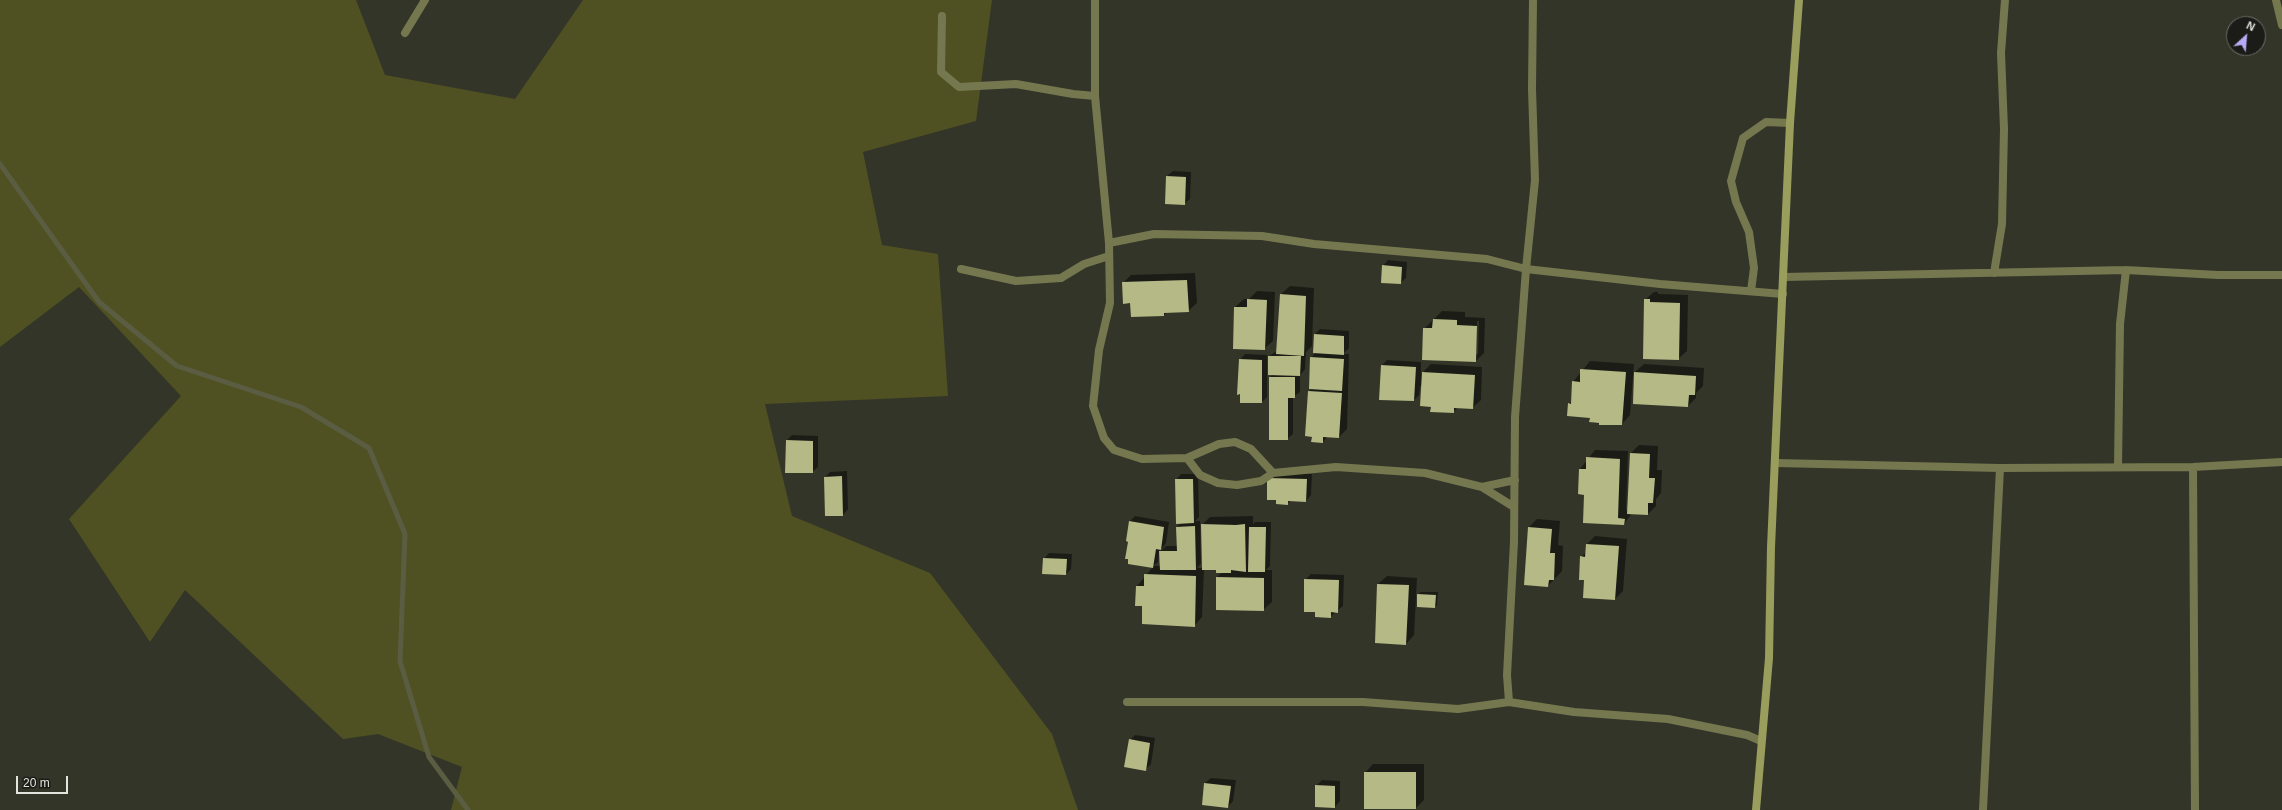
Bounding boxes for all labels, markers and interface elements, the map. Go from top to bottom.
north arrow [2226,16,2266,56]
text: N [2245,19,2257,33]
scale bar [18,768,70,794]
text: 20 m [23,776,50,790]

